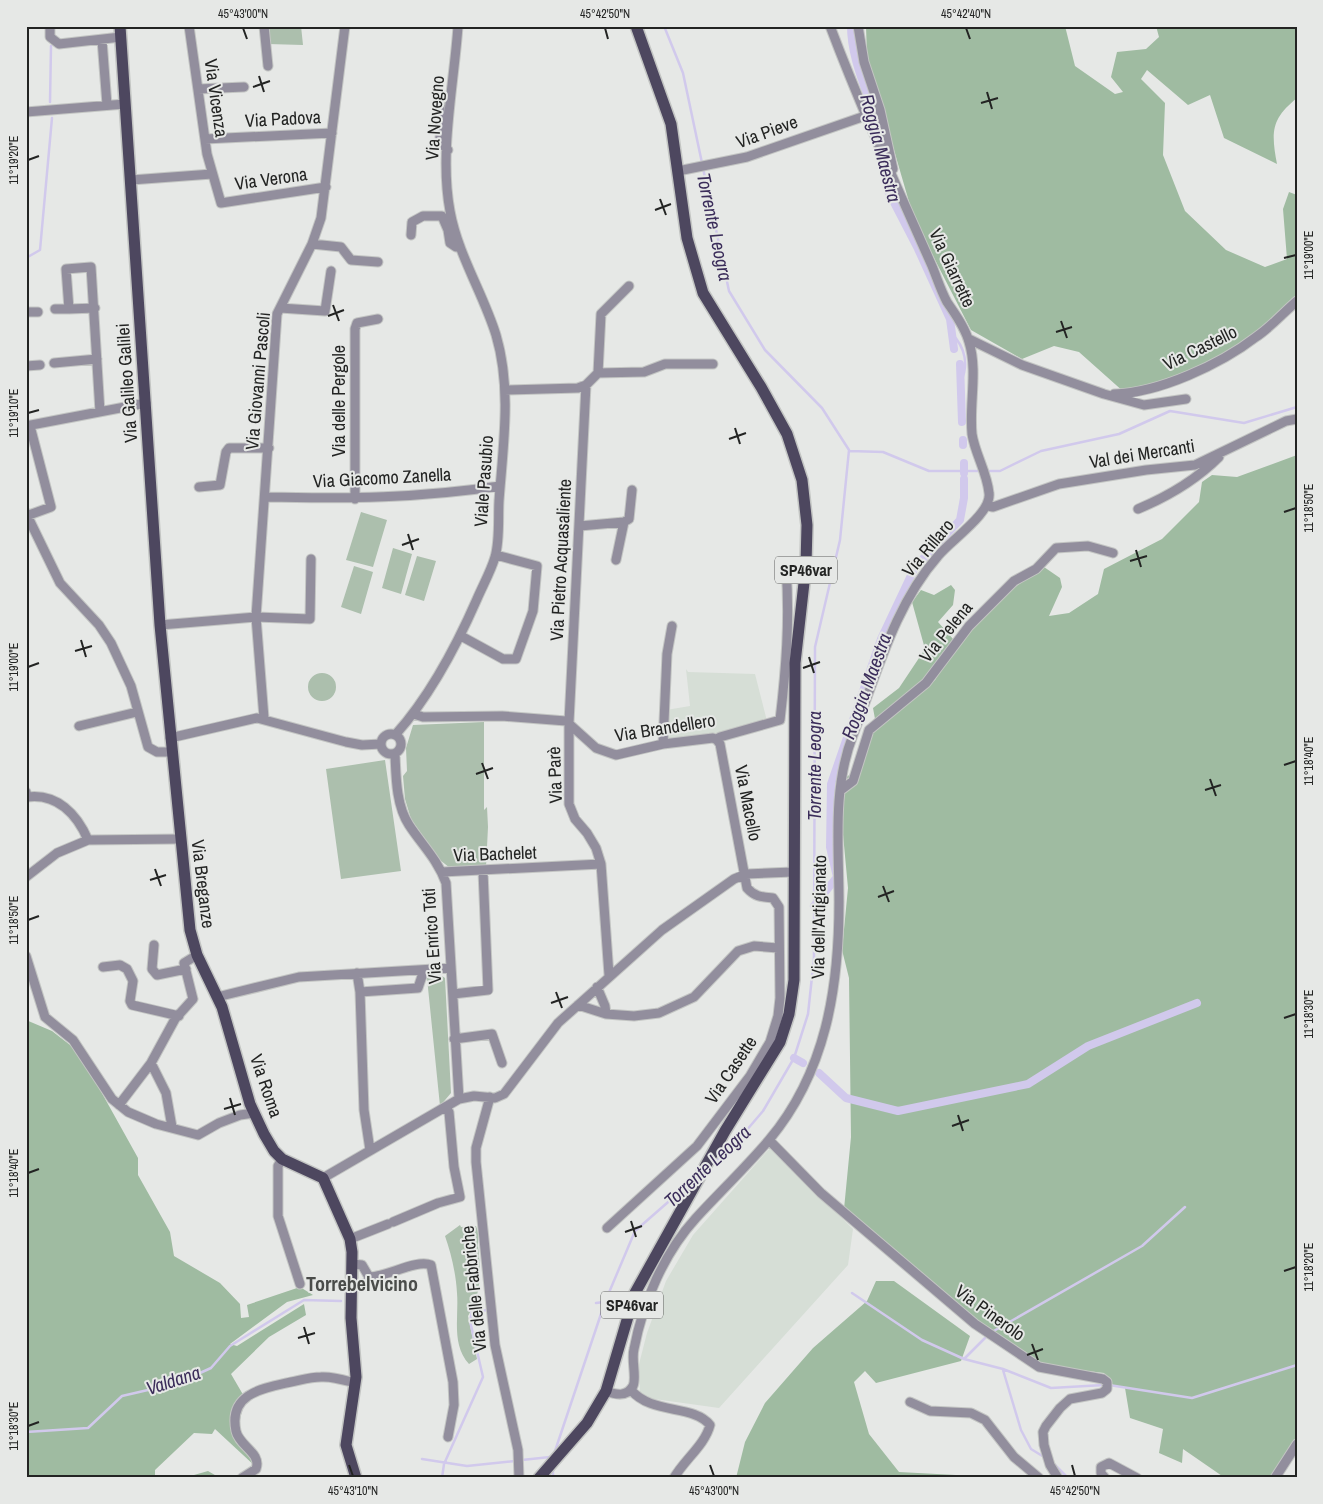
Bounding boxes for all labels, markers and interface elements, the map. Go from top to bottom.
text: 45°43'00"N [218,6,268,22]
text: 45°42'50"N [580,6,630,22]
text: 45°42'40"N [941,6,991,22]
street label: Via Vicenza [199,57,234,139]
street label: Via Novegno [419,75,450,161]
water label: Roggia Maestra [854,91,908,205]
street label: Via Padova [244,104,322,133]
street label: Via Pieve [733,109,801,154]
text: 11°19'20"E [6,136,22,184]
street label: Via Verona [233,161,309,196]
water label: Torrente Leogra [691,171,739,284]
street label: Via Giarrette [923,224,982,311]
text: 11°19'00"E [1301,231,1317,279]
street label: Via Giovanni Pascoli [239,311,276,451]
street label: Via Castello [1159,319,1241,376]
street label: Via Galileo Galilei [110,323,143,444]
street label: Via delle Pergole [326,345,351,457]
text: 11°19'10"E [6,389,22,437]
street label: Val dei Mercanti [1087,433,1196,474]
street label: Viale Pasubio [468,434,499,528]
street label: Via Giacomo Zanella [312,461,452,494]
street label: Via Pietro Acquasaliente [544,478,577,642]
text: 11°18'50"E [1301,484,1317,532]
street label: Via Rillaro [896,513,959,582]
road number: SP46var [775,556,837,584]
street label: Via Pelena [913,596,978,668]
water label: Roggia Maestra [835,629,897,743]
text: 11°19'00"E [6,643,22,691]
street label: Via Brandellero [613,707,717,748]
water label: Torrente Leogra [801,711,827,821]
text: 11°18'40"E [1301,737,1317,785]
street label: Via Parè [541,746,568,804]
street label: Via Macello [729,763,768,843]
street label: Via Breganze [186,838,221,930]
street label: Via Bachelet [453,840,537,867]
street label: Via dell'Artigianato [805,855,832,979]
street label: Via Enrico Toti [416,887,447,985]
text: 11°18'50"E [6,896,22,944]
text: 11°18'30"E [1301,990,1317,1038]
street label: Via Casette [699,1031,762,1109]
street label: Via Roma [244,1051,289,1121]
water label: Torrente Leogra [658,1119,756,1213]
text: 11°18'40"E [6,1149,22,1197]
street label: Via delle Fabbriche [454,1225,493,1354]
text: 11°18'20"E [1301,1243,1317,1291]
district label: Torrebelvicino [306,1270,418,1297]
street label: Via Pinerolo [950,1279,1030,1347]
road number: SP46var [601,1292,663,1318]
water label: Valdana [142,1359,204,1401]
text: 11°18'30"E [6,1402,22,1450]
text: 45°43'10"N [328,1483,378,1499]
text: 45°43'00"N [689,1483,739,1499]
text: 45°42'50"N [1050,1483,1100,1499]

